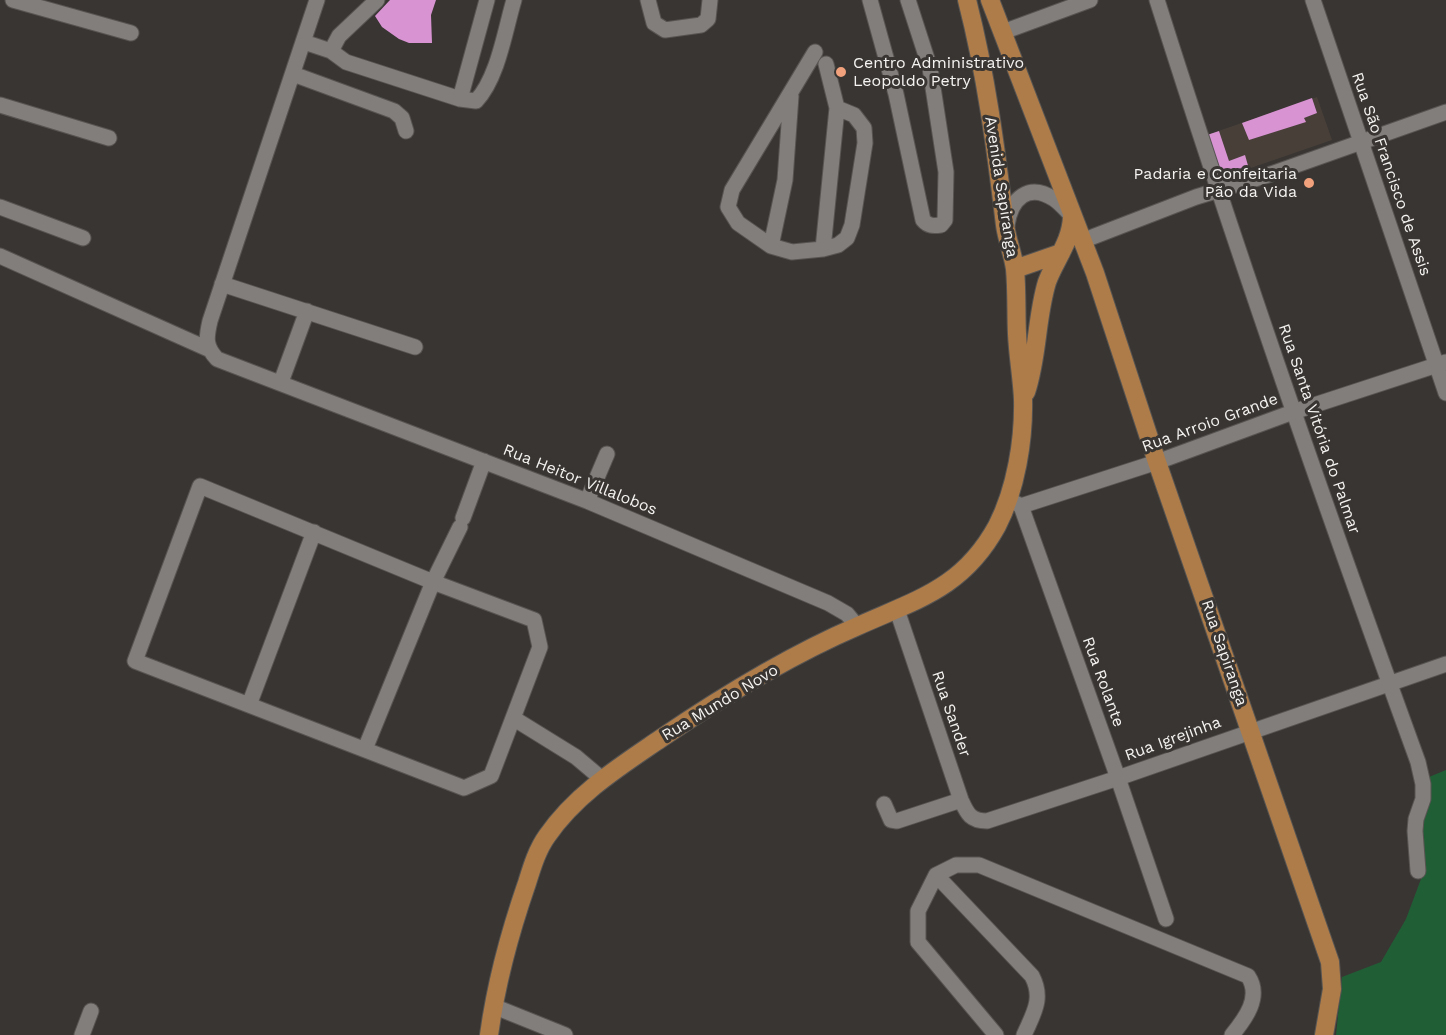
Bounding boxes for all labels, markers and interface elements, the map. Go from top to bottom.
place label: Centro Administrativo Leopoldo Petry [853,53,1024,91]
marker: Centro Administrativo Leopoldo Petry [834,65,848,79]
street label: Rua São Francisco de Assis [1347,70,1435,278]
street label: Avenida Sapiranga [980,115,1022,259]
place label: Padaria e Confeitaria Pão da Vida [1134,164,1297,202]
marker: Padaria e Confeitaria Pão da Vida [1302,176,1316,190]
street label: Rua Santa Vitória do Palmar [1274,321,1364,537]
street label: Rua Arroio Grande [1139,389,1281,457]
street label: Rua Heitor Villalobos [500,440,660,520]
street label: Rua Sapiranga [1197,597,1251,709]
street label: Rua Rolante [1078,634,1128,730]
street label: Rua Mundo Novo [658,661,782,745]
street label: Rua Sander [927,668,975,760]
street label: Rua Igrejinha [1122,713,1224,765]

